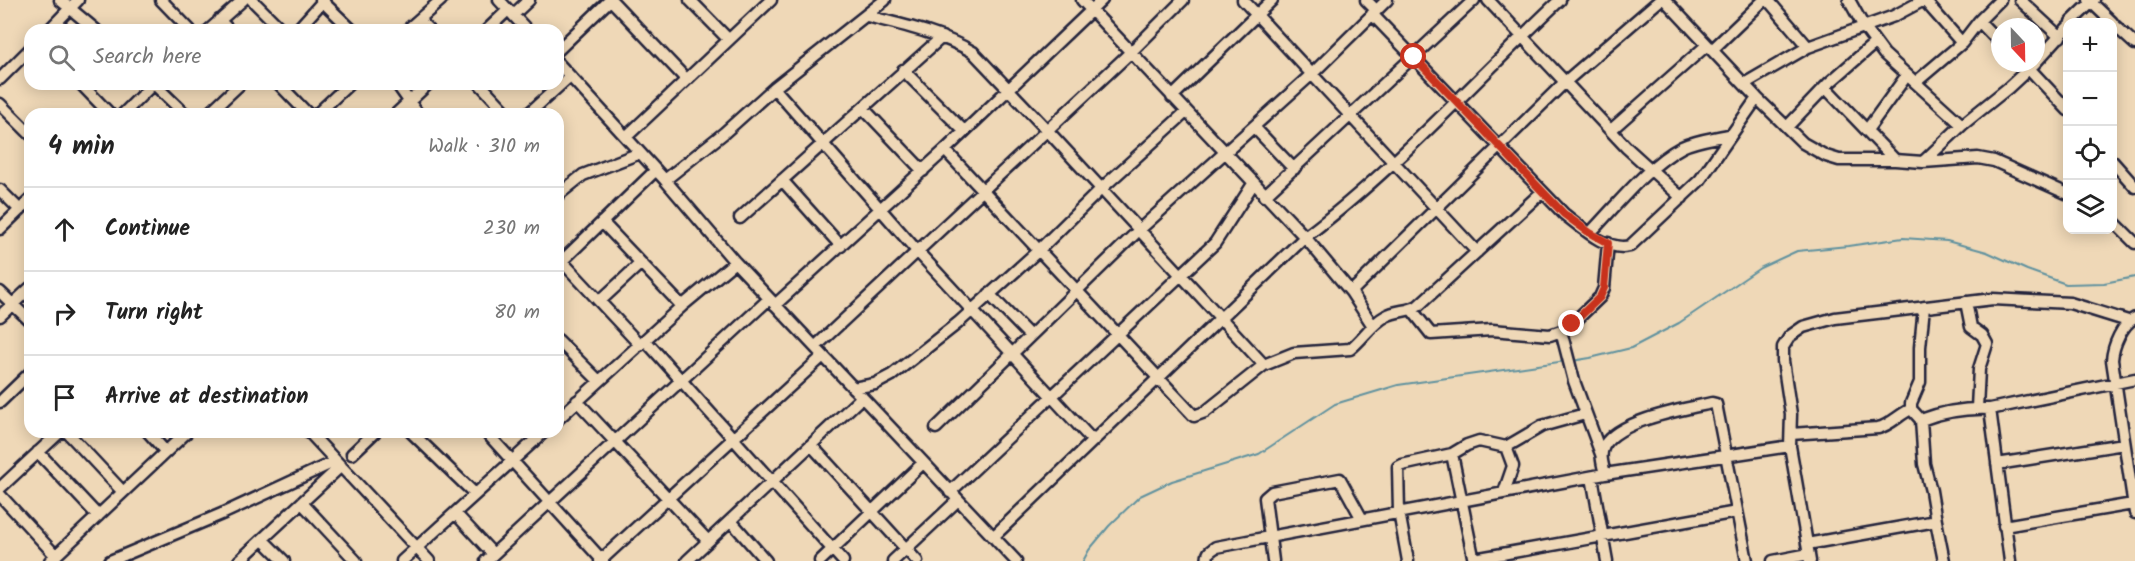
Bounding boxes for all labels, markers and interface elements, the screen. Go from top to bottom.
north arrow [1991,18,2045,72]
map controls [2063,18,2117,234]
button: + [2063,18,2117,72]
search box [24,24,564,90]
text: Search here [93,40,201,75]
icon: search [45,41,78,74]
route start [1400,43,1426,69]
button: − [2063,72,2117,126]
text: 4 min [48,126,115,168]
button: locate [2063,126,2117,180]
text: Walk · 310 m [428,131,540,163]
button: layers [2063,180,2117,234]
text: Continue [105,212,190,247]
icon: ahead [48,213,81,246]
text: 230 m [483,213,540,245]
text: Turn right [105,296,203,331]
icon: right [48,297,81,330]
text: 80 m [494,297,540,329]
route end [1558,310,1584,336]
text: Arrive at destination [105,380,308,415]
icon: arrive [48,381,81,414]

